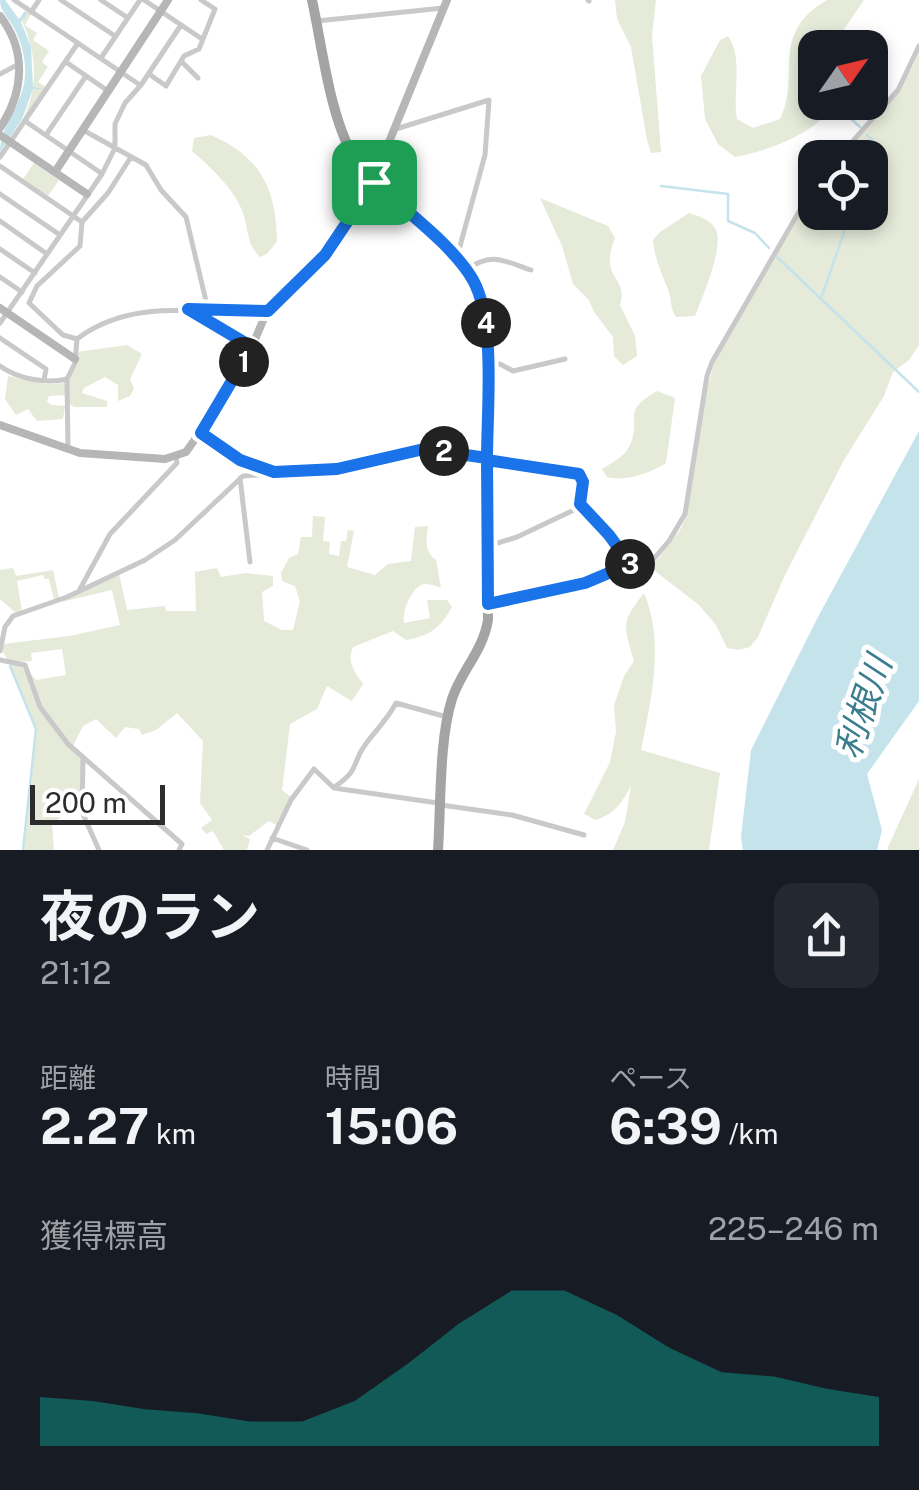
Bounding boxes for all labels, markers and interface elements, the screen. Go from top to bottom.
north arrow [798,30,888,120]
map controls [798,30,888,230]
pin [332,140,417,225]
button: locate [798,140,888,230]
icon: arrive [347,155,402,210]
pin: 4 [461,298,511,348]
text: 4 [477,306,495,339]
pin: 1 [219,337,269,387]
text: 1 [238,345,250,378]
pin: 2 [419,426,469,476]
text: 2 [435,434,453,467]
pin: 3 [605,539,655,589]
text: 3 [621,547,639,580]
water label: 利根川 [827,647,901,763]
scale bar [30,780,165,824]
text: 200 m [45,786,127,819]
button: share [774,883,879,988]
text: 夜のラン [40,884,260,948]
text: 21:12 [40,954,111,991]
text: 距離 [40,1061,96,1094]
text: 時間 [325,1061,381,1094]
text: ペース [609,1061,692,1094]
text: 2.27 [40,1096,149,1155]
text: 15:06 [325,1096,458,1155]
text: 6:39 [609,1096,722,1155]
text: km [149,1117,196,1150]
text: /km [722,1117,778,1150]
text: 225–246 m [708,1210,879,1247]
text: 獲得標高 [40,1217,168,1254]

